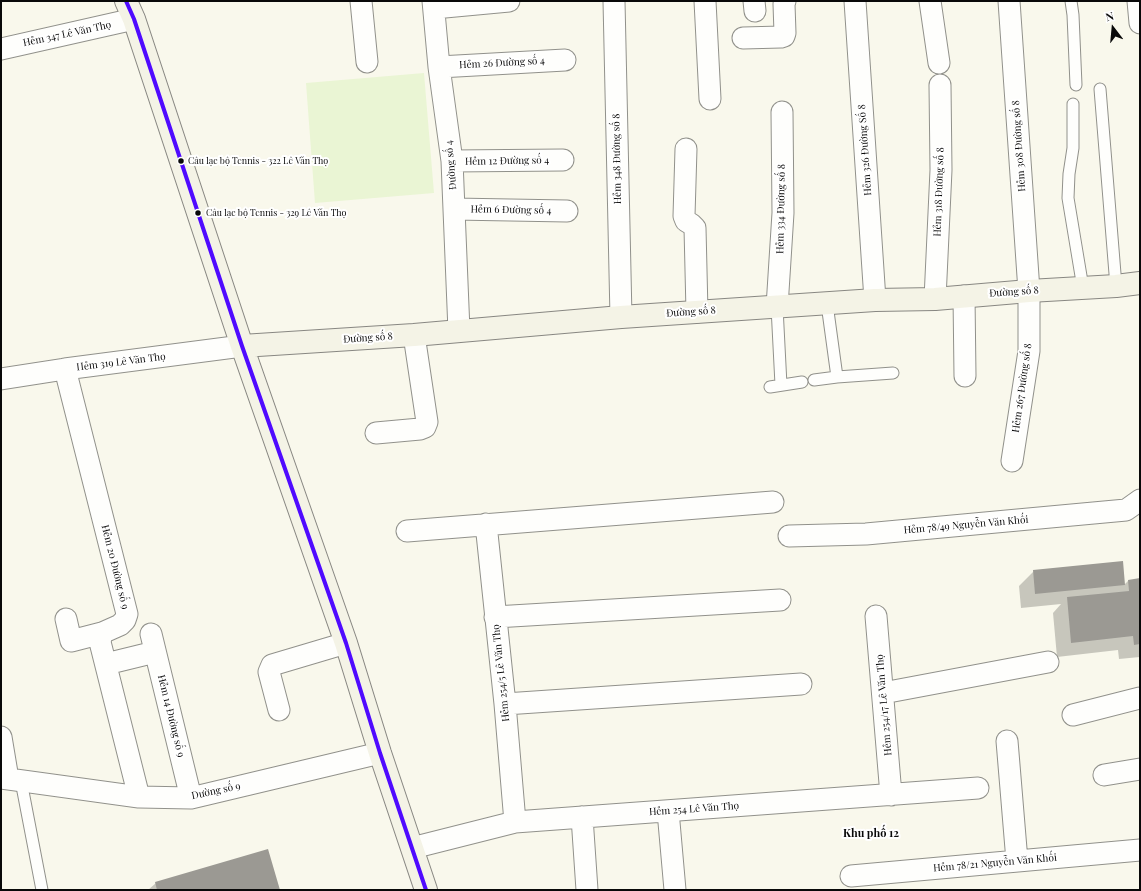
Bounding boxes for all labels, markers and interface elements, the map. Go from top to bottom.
north arrow [1093,8,1133,48]
text: N [1104,8,1115,24]
street label: Hẻm 347 Lê Văn Thọ [22,19,112,49]
street label: Hẻm 26 Đường số 4 [459,55,545,71]
street label: Hẻm 308 Đường số 8 [1010,100,1028,192]
street label: Hẻm 326 Đường Số 8 [856,104,874,196]
street label: Hẻm 348 Đường số 8 [610,114,624,204]
street label: Đường số 4 [443,140,459,190]
street label: Hẻm 318 Đường số 8 [931,147,947,237]
street label: Hẻm 12 Đường số 4 [465,154,549,168]
marker: Câu lạc bộ Tennis - 322 Lê Văn Thọ [176,156,186,166]
place label: Câu lạc bộ Tennis - 322 Lê Văn Thọ [188,156,328,166]
street label: Hẻm 334 Đường số 8 [774,164,788,254]
street label: Hẻm 6 Đường số 4 [470,203,552,217]
marker: Câu lạc bộ Tennis - 329 Lê Văn Thọ [193,208,203,218]
place label: Câu lạc bộ Tennis - 329 Lê Văn Thọ [206,208,346,218]
street label: Đường số 8 [989,284,1039,300]
street label: Đường số 8 [666,304,716,320]
street label: Đường số 8 [343,330,393,346]
street label: Hẻm 267 Đường số 8 [1010,343,1034,433]
street label: Hẻm 319 Lê Văn Thọ [76,351,166,373]
street label: Hẻm 78/49 Nguyễn Văn Khối [903,514,1029,536]
street label: Hẻm 20 Đường số 9 [99,523,131,611]
street label: Hẻm 254/5 Lê Văn Thọ [490,624,512,722]
street label: Hẻm 254/17 Lê Văn Thọ [874,654,894,756]
street label: Hẻm 14 Đường số 9 [155,673,187,759]
street label: Đường số 9 [190,780,242,802]
street label: Hẻm 254 Lê Văn Thọ [649,800,739,818]
district label: Khu phố 12 [843,827,899,841]
street label: Hẻm 78/21 Nguyễn Văn Khối [933,852,1057,874]

